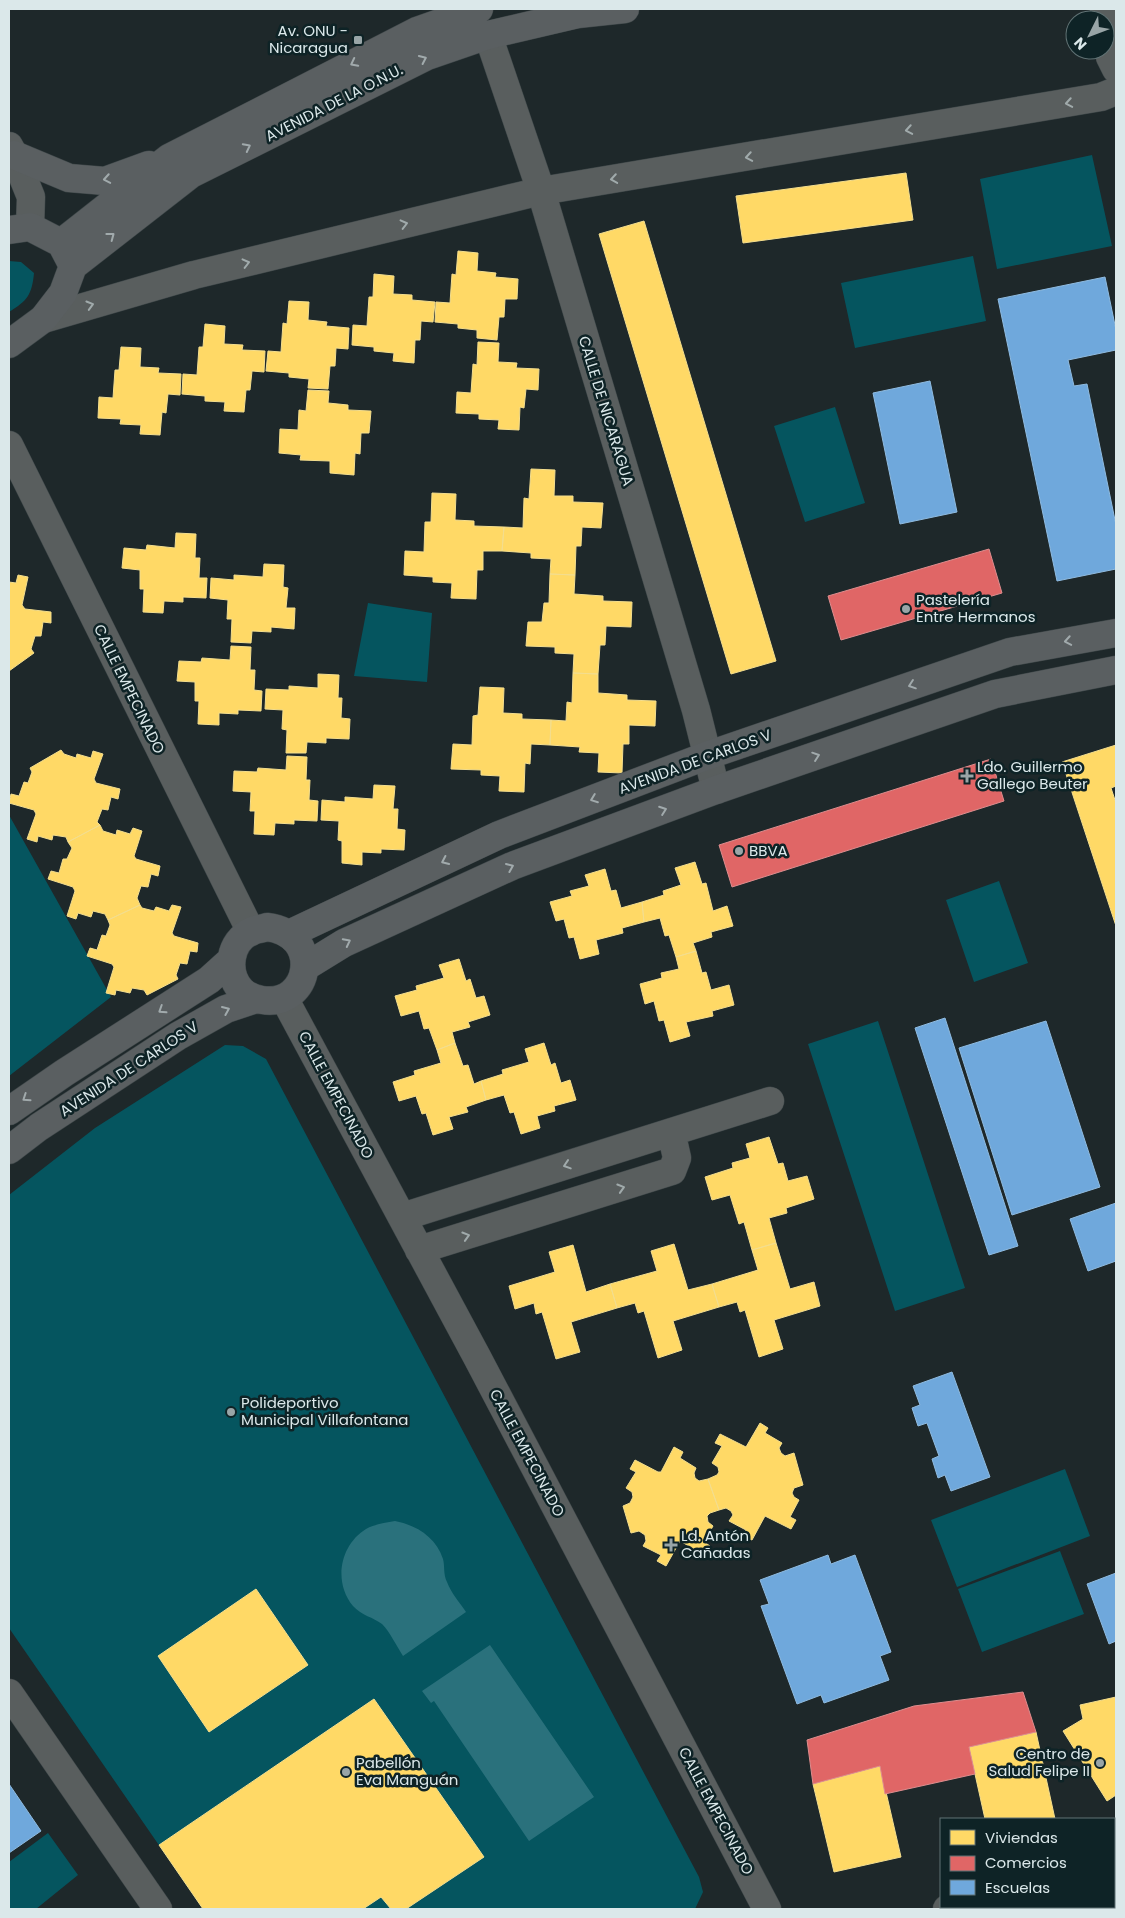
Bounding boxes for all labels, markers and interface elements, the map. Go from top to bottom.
north arrow [1065,10,1115,60]
place label: Av. ONU - Nicaragua [269,20,348,58]
text: N [1069,33,1091,54]
marker: Av. ONU - Nicaragua [352,34,364,46]
one-way arrow [418,54,427,65]
one-way arrow [350,57,359,67]
street label: AVENIDA DE LA O.N.U. [261,59,406,146]
one-way arrow [1065,97,1074,107]
one-way arrow [905,124,913,134]
one-way arrow [241,143,250,153]
one-way arrow [744,151,753,161]
one-way arrow [102,173,111,183]
one-way arrow [610,174,618,184]
one-way arrow [400,219,409,230]
one-way arrow [105,233,114,241]
one-way arrow [242,258,251,269]
one-way arrow [85,301,93,311]
street label: CALLE DE NICARAGUA [574,333,639,488]
place label: Pastelería Entre Hermanos [916,589,1036,627]
marker: Pastelería Entre Hermanos [900,603,912,615]
street label: CALLE EMPECINADO [89,621,170,757]
one-way arrow [1064,636,1073,646]
one-way arrow [909,680,917,690]
street label: AVENIDA DE CARLOS V [615,724,774,799]
one-way arrow [811,752,819,762]
place label: Ldo. Guillermo Gallego Beuter [977,756,1088,794]
marker: Ldo. Guillermo Gallego Beuter [961,770,973,782]
one-way arrow [591,793,599,803]
one-way arrow [658,806,666,816]
place label: BBVA [749,840,788,861]
marker: BBVA [733,845,745,857]
one-way arrow [441,855,450,865]
one-way arrow [505,863,514,874]
one-way arrow [342,938,351,949]
one-way arrow [159,1003,168,1013]
one-way arrow [221,1005,229,1015]
street label: AVENIDA DE CARLOS V [55,1016,202,1121]
street label: CALLE EMPECINADO [294,1027,379,1162]
one-way arrow [22,1092,32,1101]
one-way arrow [563,1159,572,1169]
one-way arrow [617,1183,625,1193]
one-way arrow [461,1232,470,1242]
street label: CALLE EMPECINADO [485,1385,570,1520]
place label: Polideportivo Municipal Villafontana [241,1392,408,1430]
marker: Polideportivo Municipal Villafontana [225,1406,237,1418]
place label: Ld. Antón Cañadas [681,1525,751,1563]
marker: Ld. Antón Cañadas [665,1539,677,1551]
street label: CALLE EMPECINADO [674,1743,759,1878]
place label: Centro de Salud Felipe II [989,1743,1090,1781]
place label: Pabellón Eva Manguán [356,1752,458,1790]
marker: Centro de Salud Felipe II [1094,1757,1106,1769]
marker: Pabellón Eva Manguán [340,1766,352,1778]
legend [940,1818,1115,1908]
text: Viviendas [985,1827,1058,1848]
text: Comercios [985,1852,1067,1873]
text: Escuelas [985,1877,1050,1898]

